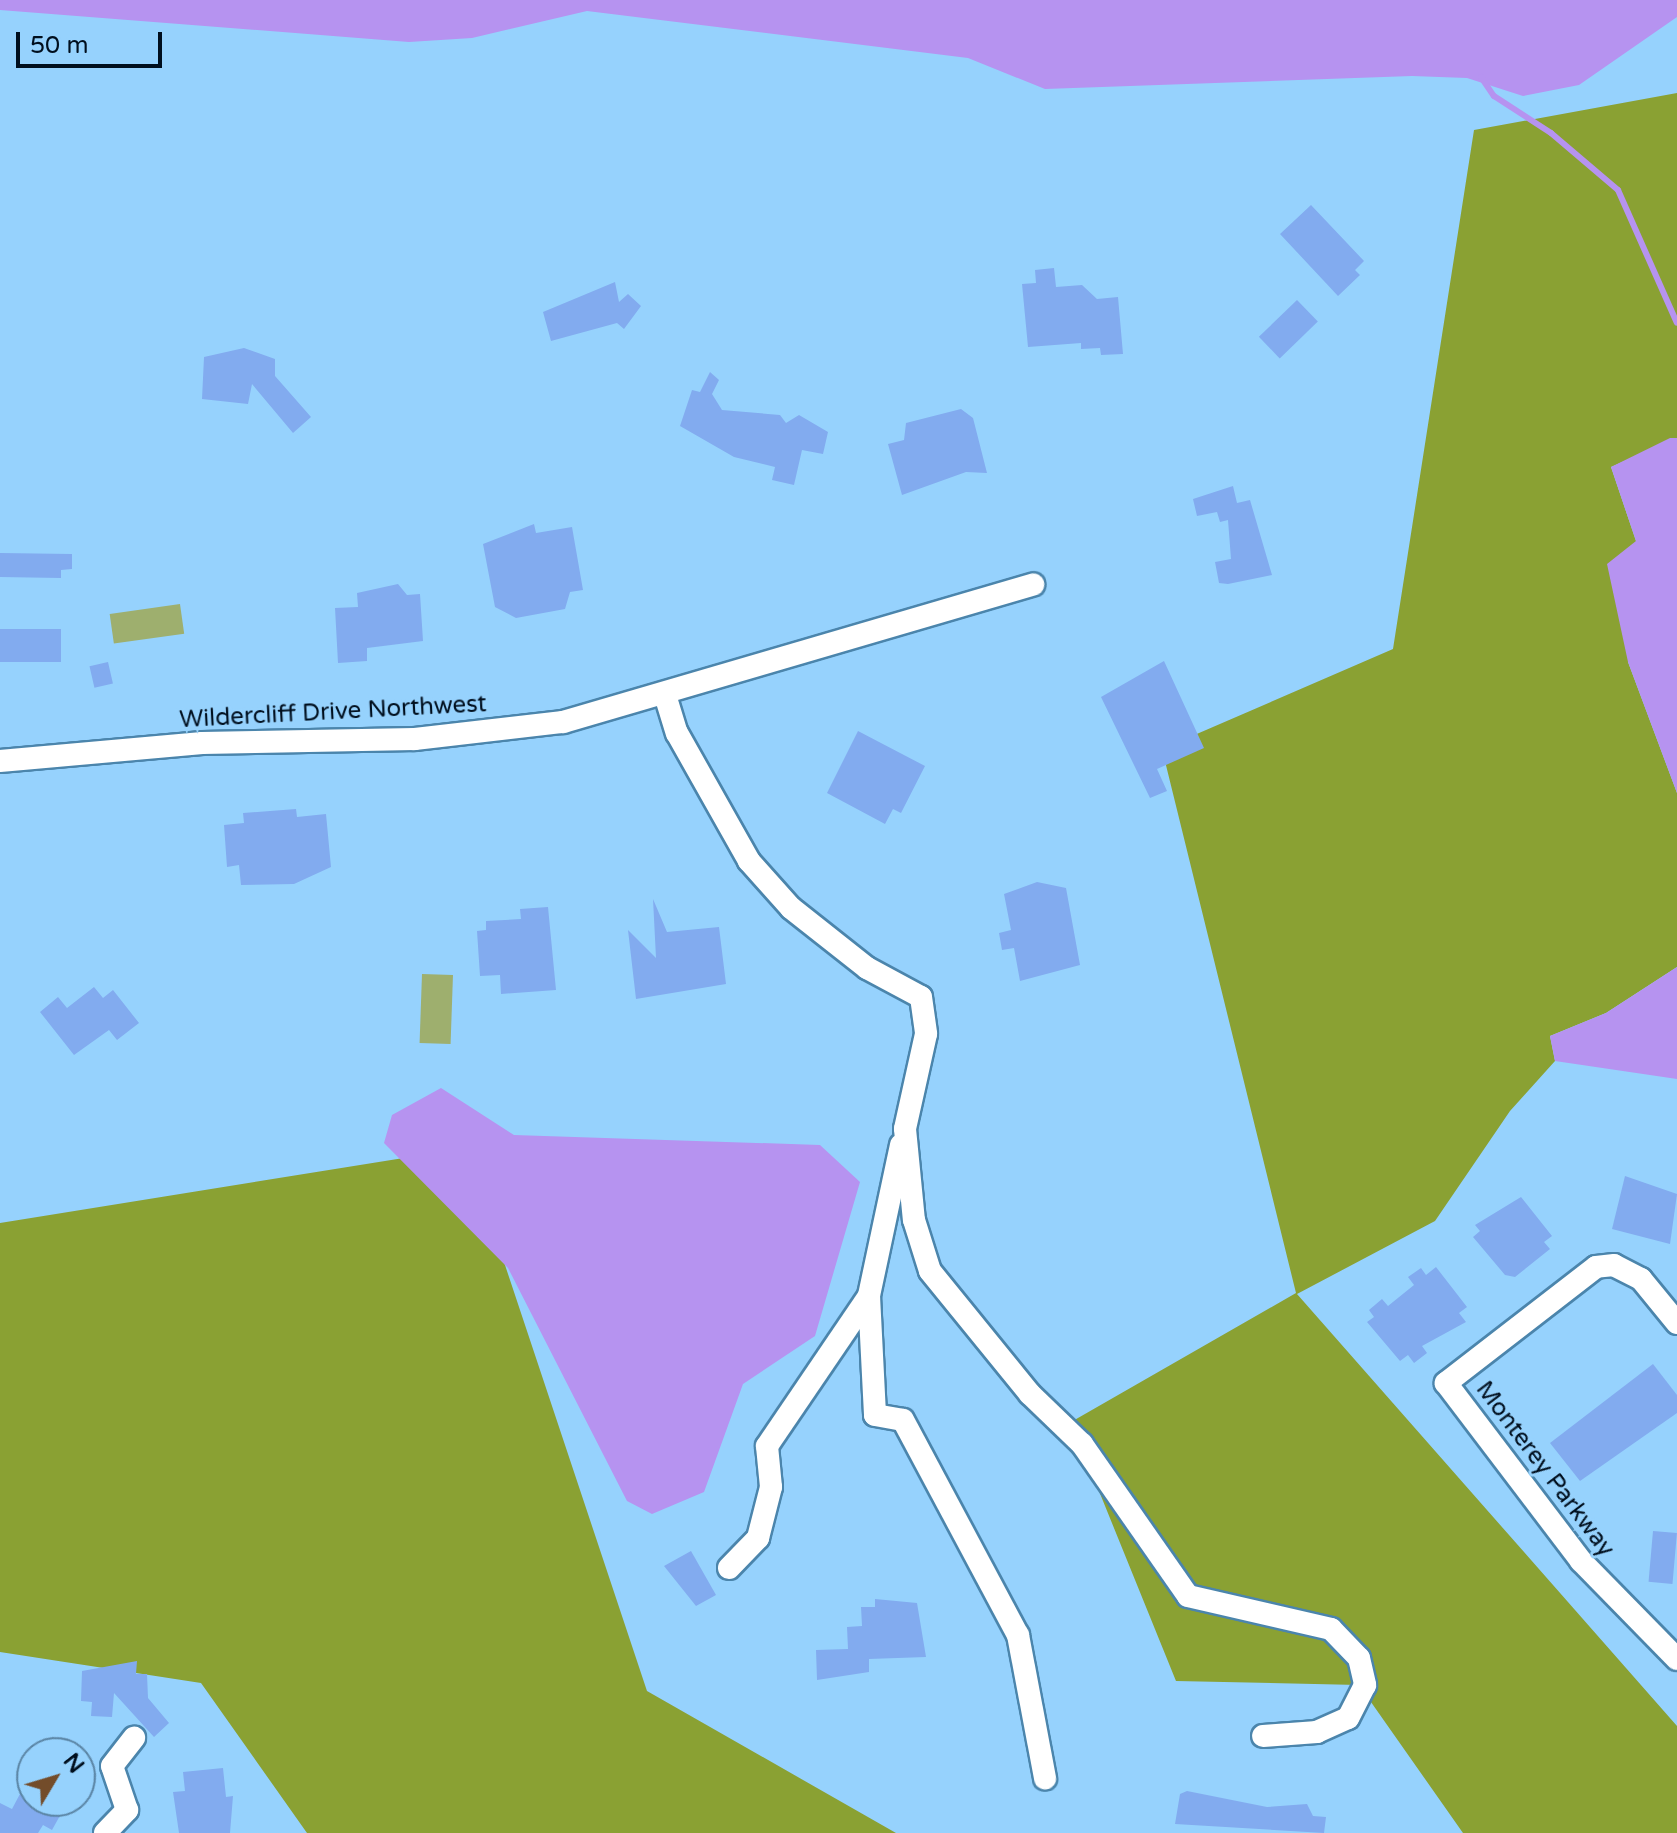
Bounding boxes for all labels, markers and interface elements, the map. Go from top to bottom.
scale bar [20,16,166,66]
text: 50 m [30,31,88,60]
street label: Wildercliff Drive Northwest [179,690,487,734]
street label: Monterey Parkway [1470,1376,1620,1562]
north arrow [16,1737,96,1817]
text: N [58,1748,89,1778]

